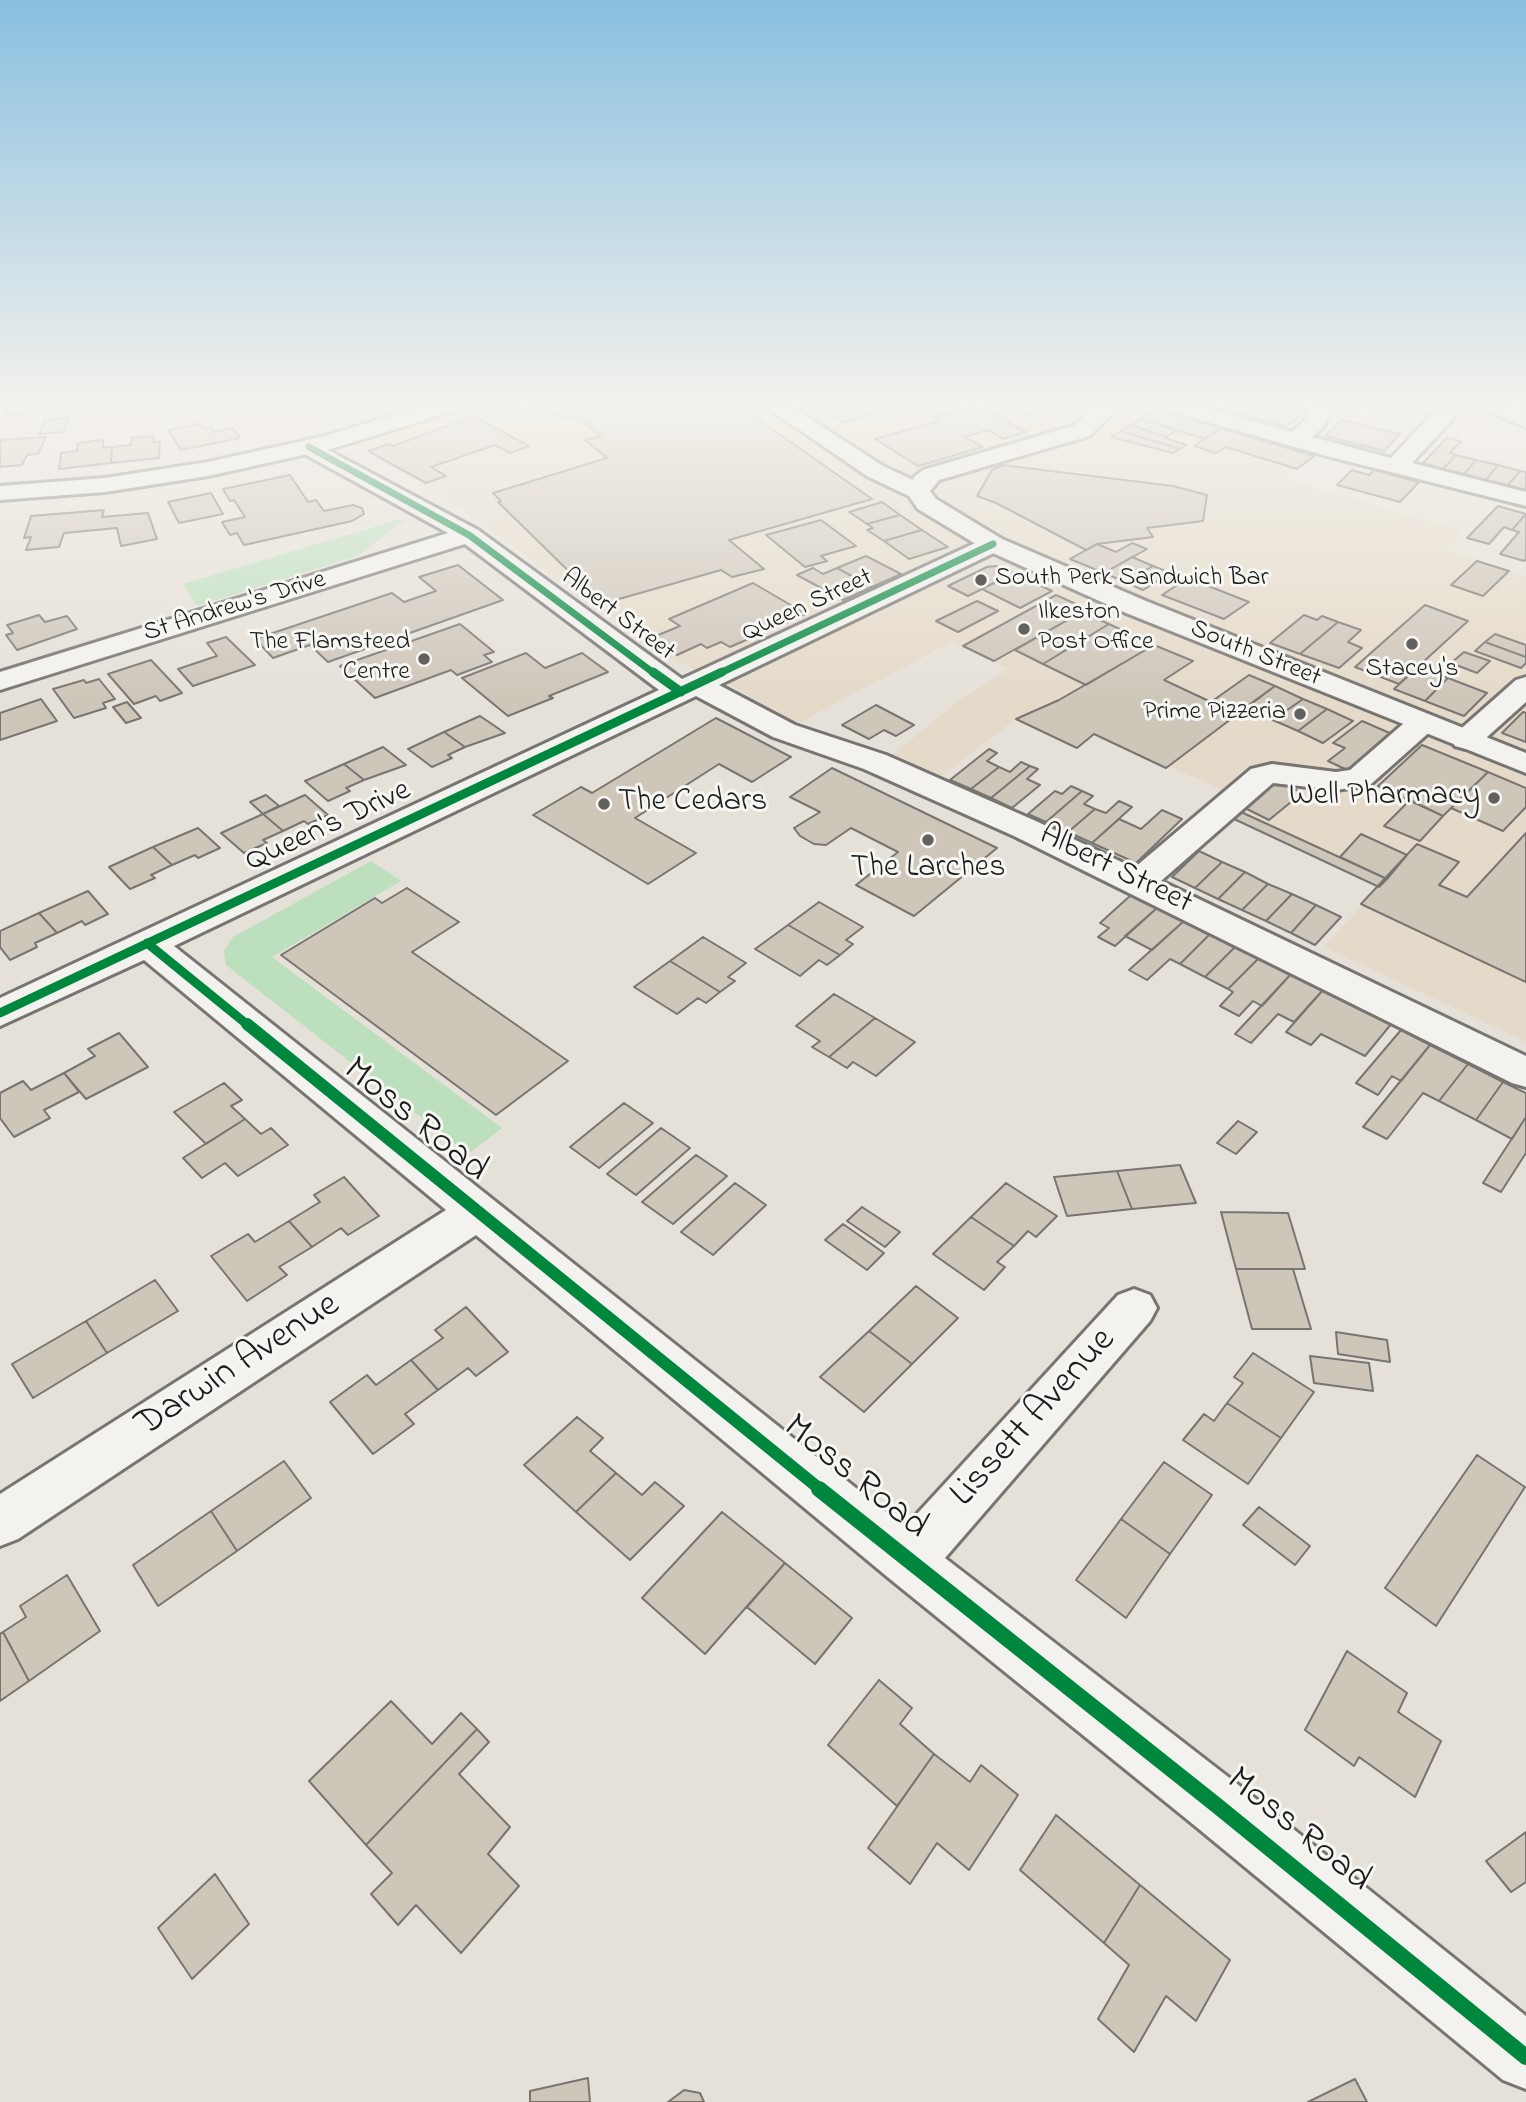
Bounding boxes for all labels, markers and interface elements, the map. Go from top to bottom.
street label: Albert Street [554,563,680,669]
street label: Queen Street [738,563,878,651]
place label: South Perk Sandwich Bar [995,564,1269,596]
street label: St Andrew's Drive [140,565,330,651]
marker: South Perk Sandwich Bar [973,572,989,588]
place label: Ilkeston Post Office [1038,598,1154,660]
street label: South Street [1185,615,1325,695]
marker: Ilkeston Post Office [1016,621,1032,637]
place label: The Flamsteed Centre [249,628,410,690]
marker: Stacey's [1404,636,1420,652]
marker: The Flamsteed Centre [416,651,432,667]
place label: Stacey's [1365,655,1459,687]
place label: Prime Pizzeria [1143,698,1286,730]
marker: Prime Pizzeria [1292,706,1308,722]
street label: Queen's Drive [240,773,418,883]
place label: Well Pharmacy [1289,779,1480,817]
place label: The Cedars [618,785,767,823]
marker: Well Pharmacy [1486,790,1502,806]
marker: The Cedars [596,796,612,812]
street label: Albert Street [1032,817,1198,925]
marker: The Larches [920,832,936,848]
place label: The Larches [851,851,1005,889]
street label: Moss Road [332,1050,496,1194]
street label: Darwin Avenue [129,1284,349,1450]
street label: Lissett Avenue [943,1320,1127,1518]
street label: Moss Road [772,1407,936,1551]
street label: Moss Road [1215,1760,1379,1904]

